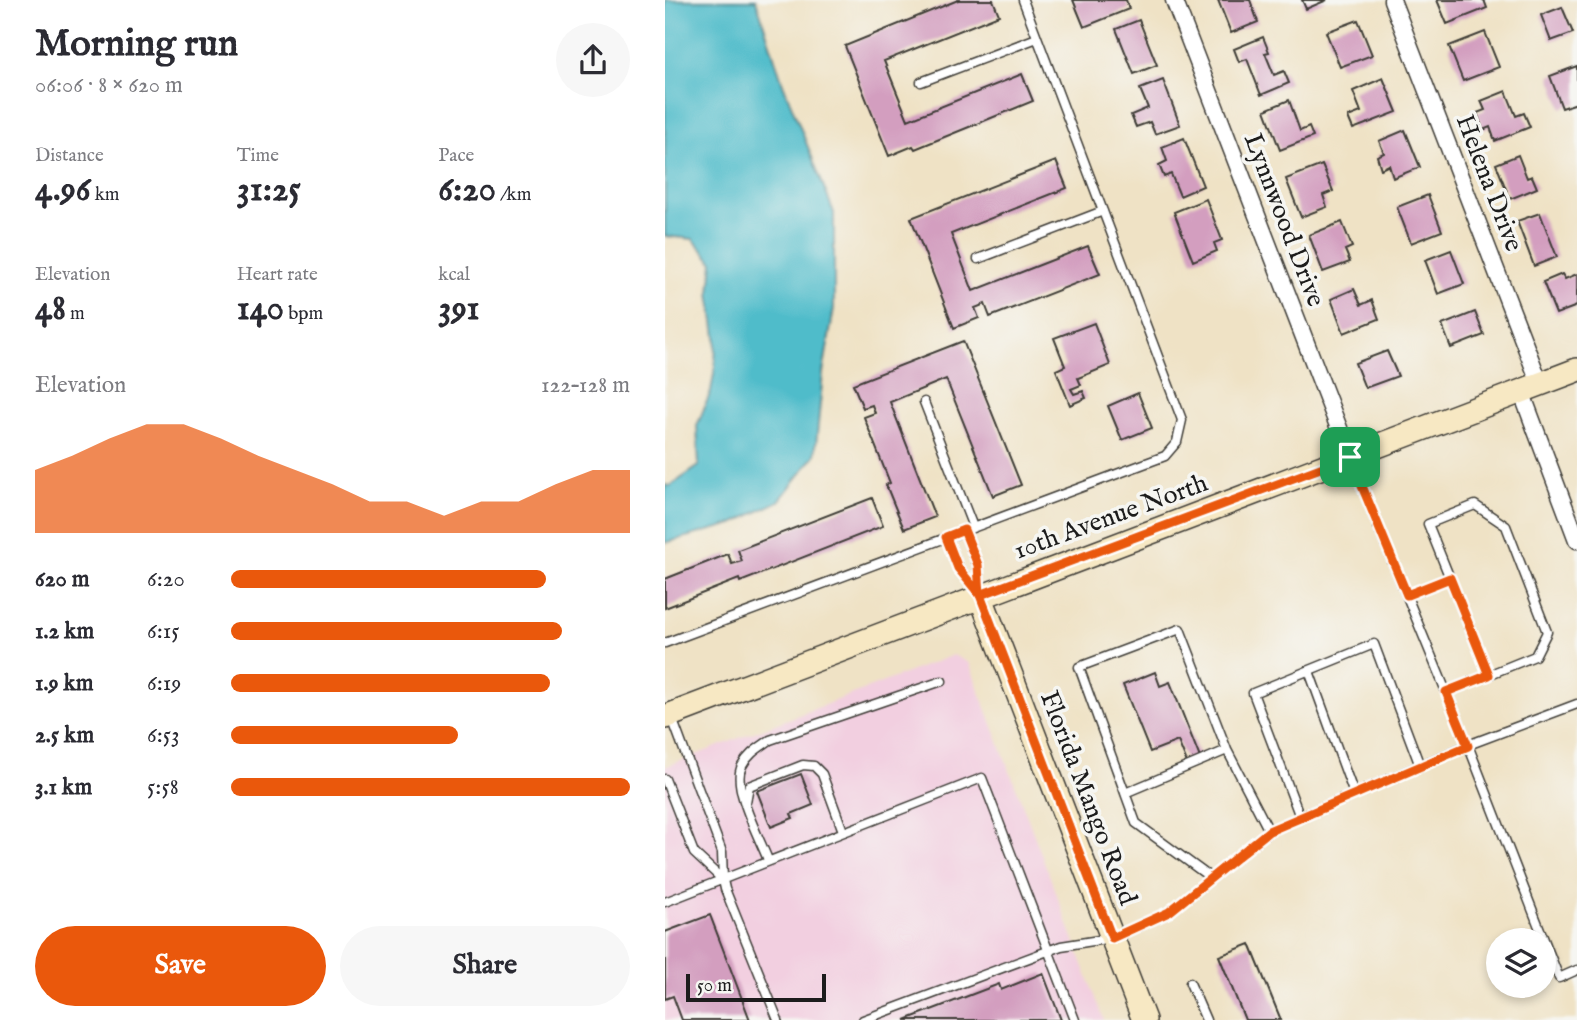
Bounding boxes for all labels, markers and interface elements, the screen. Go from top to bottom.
text: Morning run [35,21,238,69]
button: share [556,23,630,97]
text: 06:06 · 8 × 620 m [35,71,183,100]
street label: Helena Drive [1448,110,1530,256]
street label: Lynnwood Drive [1236,129,1332,311]
text: Distance [35,144,104,168]
text: Time [237,144,279,168]
text: Pace [438,144,474,168]
text: 4.96 [35,168,91,213]
text: 31:25 [237,168,301,213]
text: 6:20 [438,168,496,213]
text: km [91,183,120,207]
text: /km [496,183,531,207]
text: Elevation [35,263,110,287]
text: Heart rate [237,263,318,287]
text: kcal [438,263,470,287]
text: 48 [35,287,66,332]
text: 140 [237,287,284,332]
text: 391 [438,287,480,332]
text: m [66,302,85,326]
text: bpm [284,302,323,326]
text: Elevation [35,371,126,400]
text: 122–128 m [541,371,630,400]
pin [1320,427,1380,487]
icon: arrive [1331,438,1369,476]
street label: 10th Avenue North [1010,467,1213,567]
text: 620 m [35,565,90,594]
text: 6:20 [147,565,185,594]
text: 1.2 km [35,617,94,646]
text: 6:15 [147,617,180,646]
text: 1.9 km [35,669,94,698]
text: 6:19 [147,669,181,698]
street label: Florida Mango Road [1032,686,1144,910]
text: 2.5 km [35,721,94,750]
text: 6:53 [147,721,180,750]
text: 3.1 km [35,773,92,802]
text: 5:58 [147,773,179,802]
button: Save [35,926,326,1006]
button: Share [340,926,630,1006]
map controls [1486,928,1556,998]
button: layers [1486,928,1556,998]
scale bar [686,971,826,1003]
text: 50 m [697,974,732,998]

